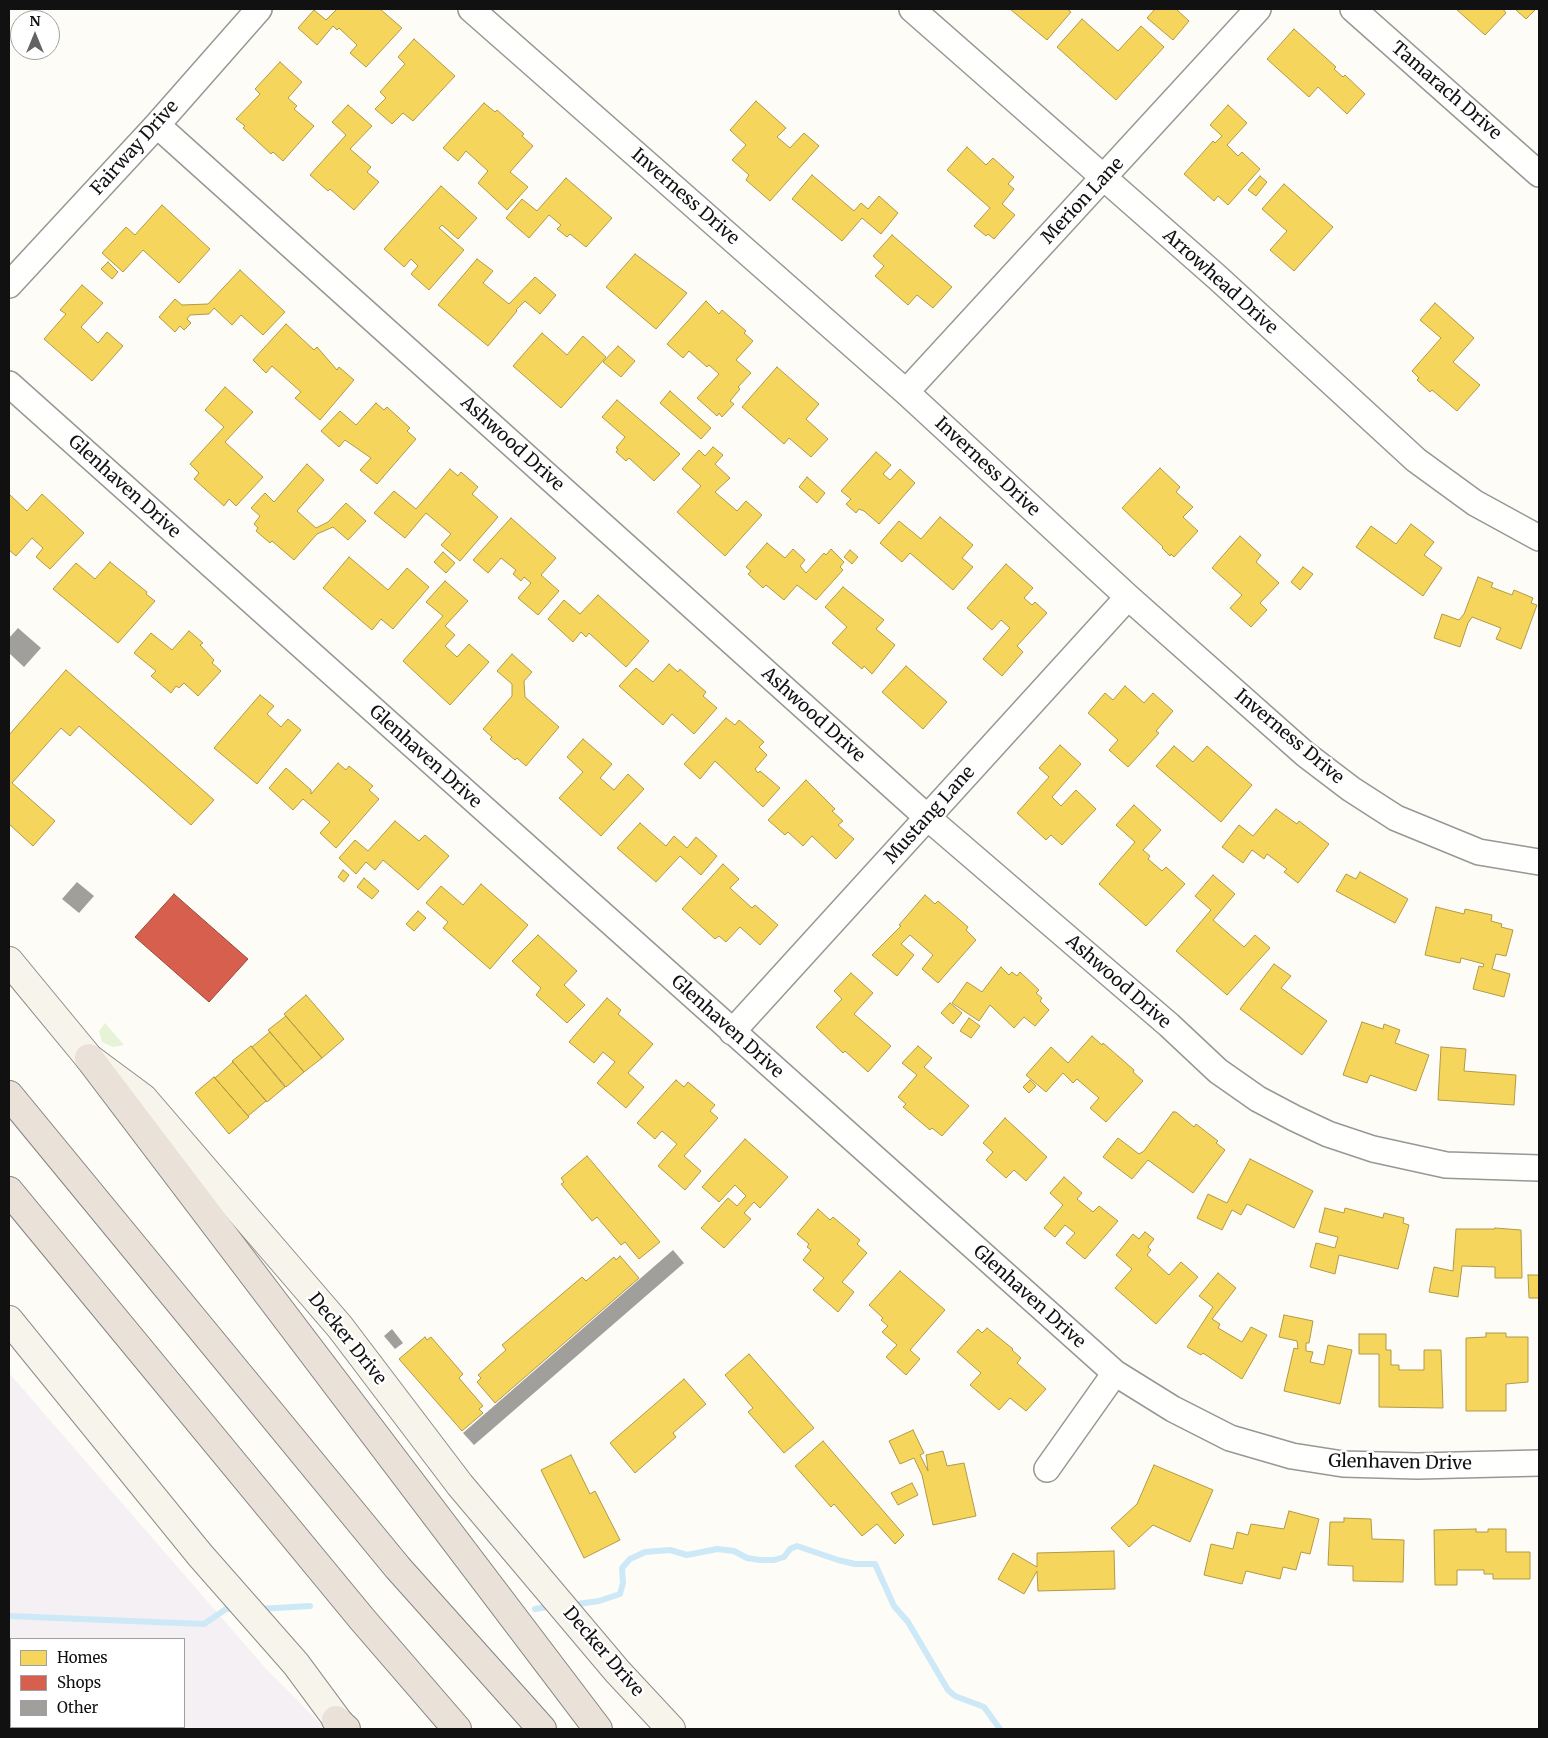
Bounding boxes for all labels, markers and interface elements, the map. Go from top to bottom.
north arrow [10,10,60,60]
text: N [29,12,41,30]
street label: Tamarach Drive [1387,37,1505,145]
street label: Fairway Drive [87,96,183,200]
street label: Inverness Drive [627,144,743,250]
street label: Merion Lane [1037,153,1129,249]
street label: Arrowhead Drive [1158,225,1282,339]
street label: Ashwood Drive [456,392,568,496]
street label: Inverness Drive [930,413,1044,521]
street label: Glenhaven Drive [63,431,185,543]
street label: Ashwood Drive [757,663,869,767]
street label: Inverness Drive [1230,685,1348,789]
street label: Glenhaven Drive [364,701,486,813]
street label: Mustang Lane [881,762,979,868]
street label: Ashwood Drive [1061,931,1175,1033]
street label: Glenhaven Drive [666,971,788,1083]
street label: Glenhaven Drive [968,1241,1090,1353]
street label: Decker Drive [303,1289,391,1389]
street label: Glenhaven Drive [1328,1451,1472,1475]
street label: Decker Drive [558,1603,648,1701]
legend [10,1638,185,1728]
text: Homes [57,1648,108,1667]
text: Shops [57,1673,101,1692]
text: Other [57,1698,98,1717]

